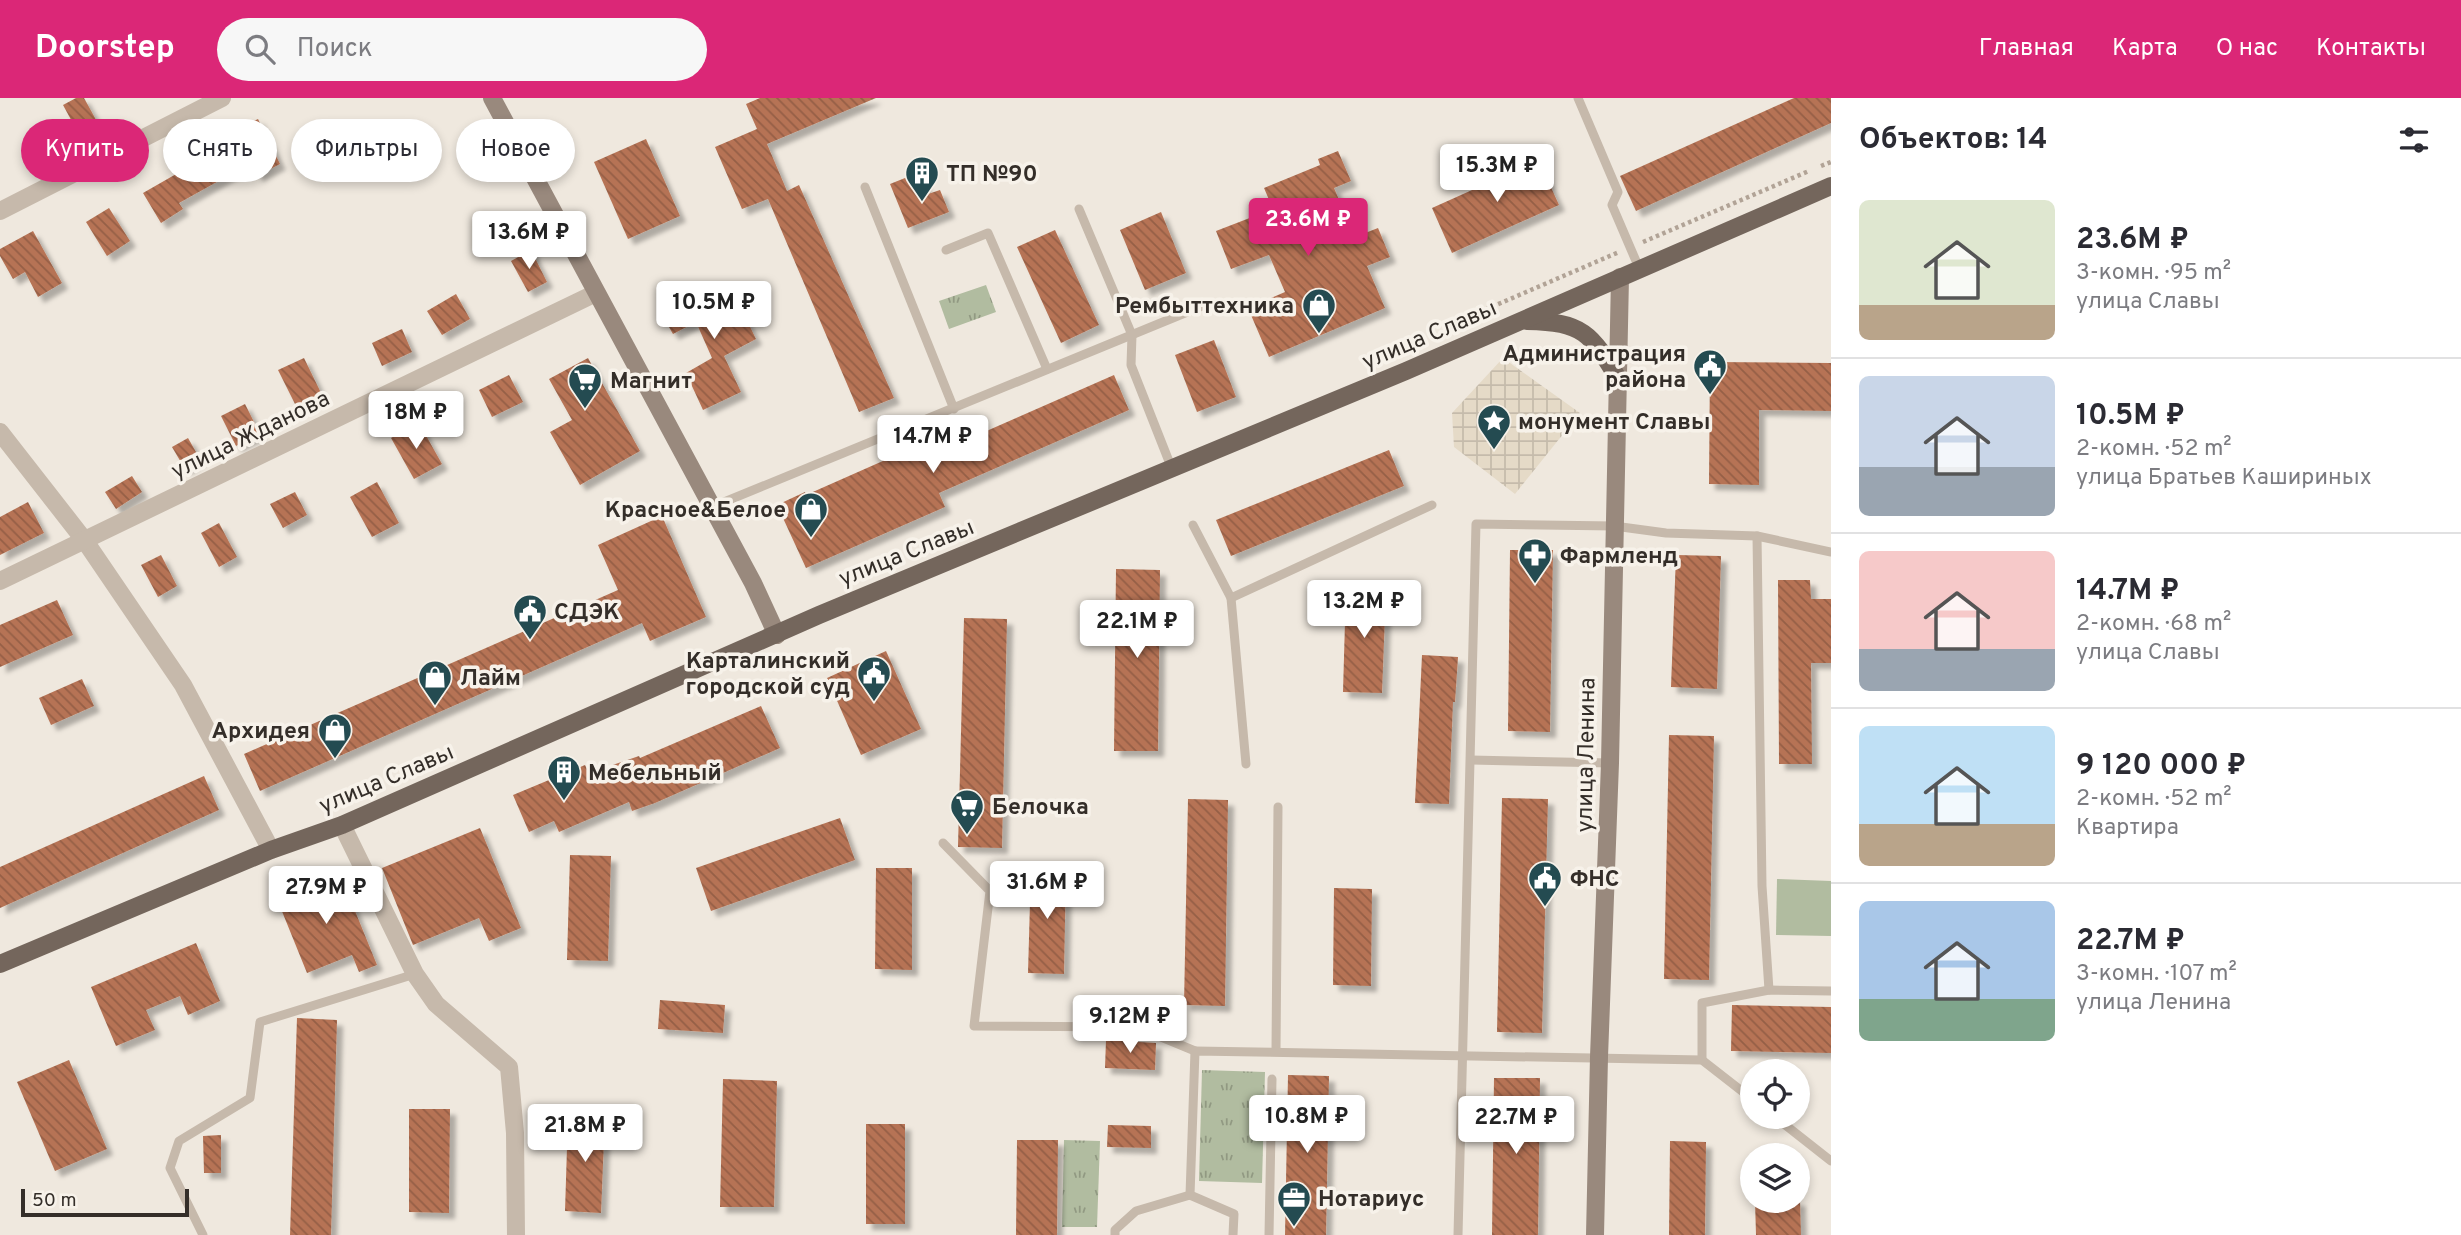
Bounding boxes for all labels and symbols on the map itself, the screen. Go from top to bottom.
pin: 15.3M ₽ [1432,144,1562,204]
building icon: ТП №90 [903,154,941,203]
place label: ТП №90 [946,161,1038,190]
pin: 23.6M ₽ [1243,198,1373,258]
pin: 13.6M ₽ [464,212,594,271]
pin: 10.5M ₽ [649,282,779,341]
shop icon: Рембыттехника [1300,286,1338,335]
place label: Рембыттехника [1115,293,1294,322]
street label: улица Славы [1358,295,1502,378]
place label: Администрация района [1503,341,1686,396]
public building icon: Администрация района [1691,347,1729,396]
supermarket icon: Магнит [566,361,604,410]
place label: Магнит [610,368,692,397]
street label: улица Жданова [167,385,335,487]
pin: 18M ₽ [367,392,465,451]
place icon: монумент Славы [1475,402,1513,451]
place label: монумент Славы [1518,409,1710,438]
pin: 14.7M ₽ [868,416,998,475]
shop icon: Красное&Белое [792,490,830,539]
place label: Красное&Белое [605,497,786,526]
street label: улица Славы [835,514,979,595]
pharmacy icon: Фармленд [1516,536,1554,585]
place label: Фармленд [1560,543,1678,572]
pin: 13.2M ₽ [1299,580,1429,640]
public building icon: СДЭК [511,592,549,641]
place label: СДЭК [554,599,620,628]
pin: 22.1M ₽ [1072,601,1202,660]
place label: Карталинский городской суд [686,648,850,703]
public building icon: Карталинский городской суд [855,654,893,703]
shop icon: Лайм [416,658,454,707]
place label: Лайм [460,665,521,694]
street label: улица Ленина [1572,677,1603,833]
shop icon: Архидея [316,711,354,760]
place label: Архидея [212,718,310,747]
street label: улица Славы [315,739,459,822]
building icon: Мебельный [545,753,583,802]
place label: Мебельный [588,760,722,789]
supermarket icon: Белочка [948,787,986,836]
place label: Белочка [992,794,1089,823]
public building icon: ФНС [1526,859,1564,908]
pin: 31.6M ₽ [982,862,1112,921]
pin: 27.9M ₽ [261,866,391,926]
place label: ФНС [1570,866,1619,895]
pin: 9.12M ₽ [1065,996,1195,1055]
pin: 10.8M ₽ [1242,1096,1372,1155]
pin: 22.7M ₽ [1451,1096,1581,1156]
pin: 21.8M ₽ [520,1104,650,1164]
office icon: Нотариус [1275,1179,1313,1228]
scale bar [21,1186,189,1218]
place label: Нотариус [1318,1186,1424,1215]

